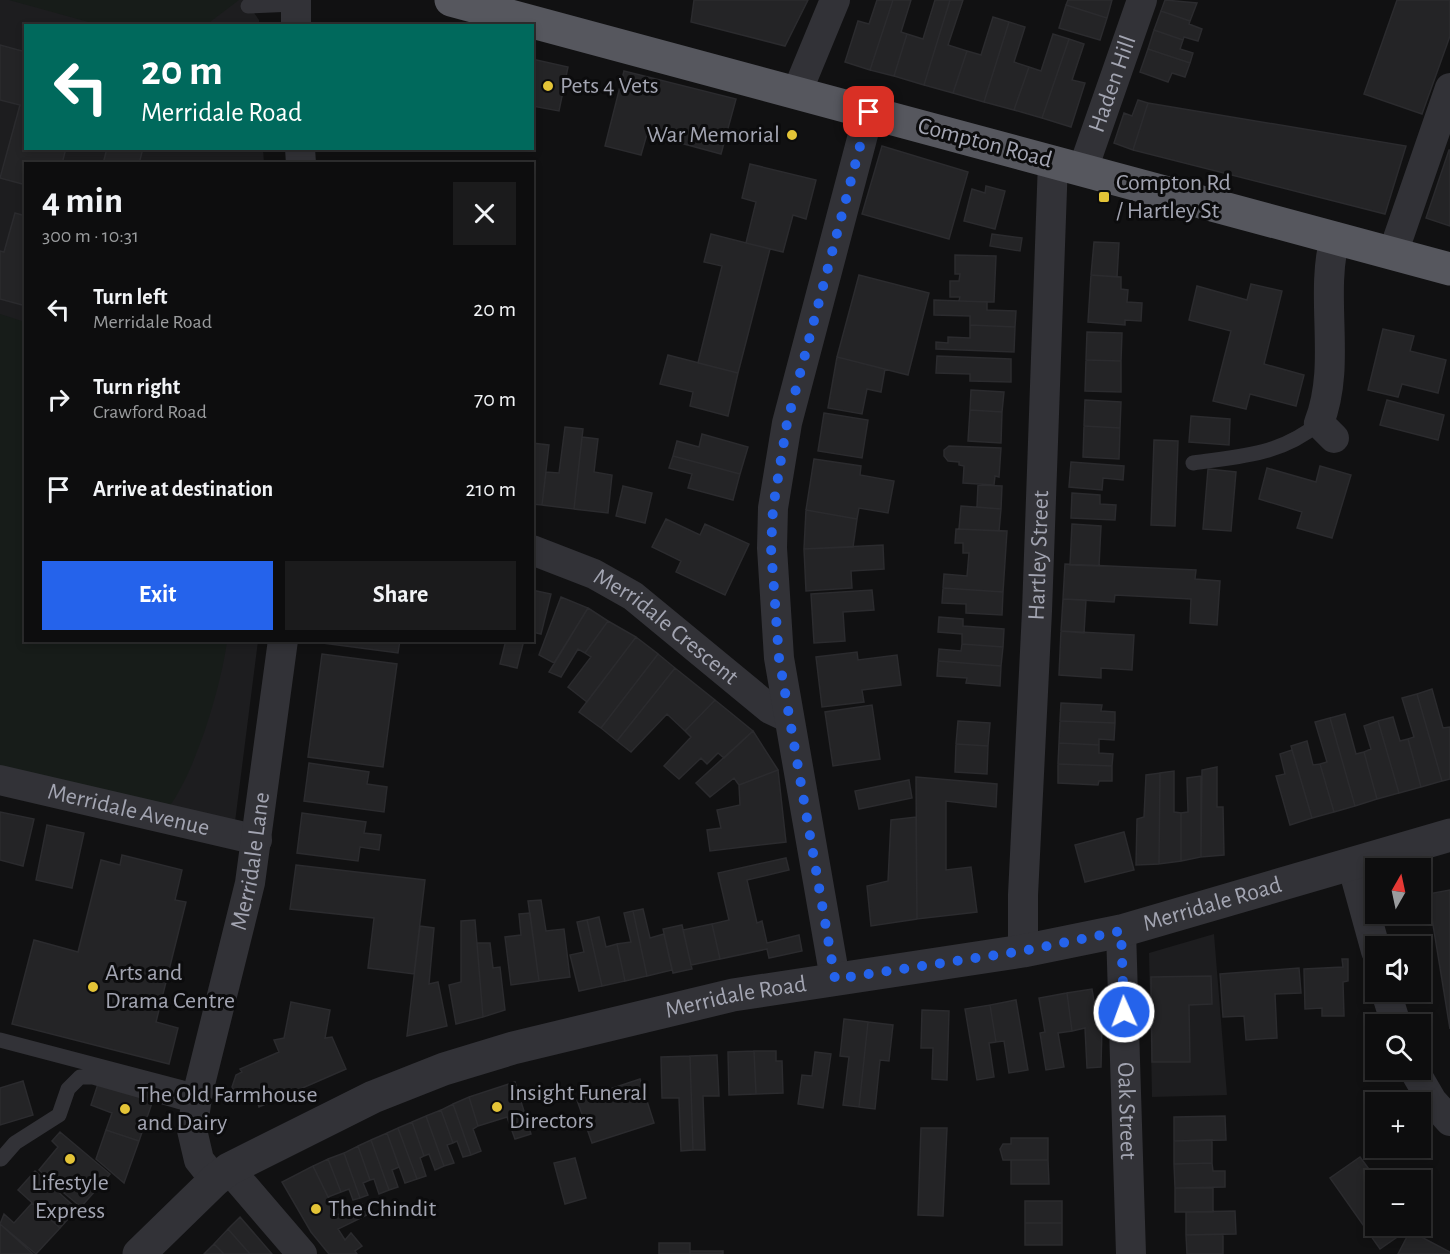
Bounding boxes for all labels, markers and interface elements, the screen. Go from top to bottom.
street label: Haden Hill [1085,32,1141,136]
icon: left [42,48,120,126]
text: 20 m [141,50,223,92]
place label: Pets 4 Vets [560,74,659,98]
marker: Pets 4 Vets [541,79,555,93]
pin [843,86,894,137]
icon: arrive [852,95,885,128]
text: Merridale Road [141,99,302,126]
street label: Compton Road [915,114,1055,172]
place label: War Memorial [646,123,780,147]
marker: War Memorial [785,128,799,142]
place label: Compton Rd / Hartley St [1116,171,1231,223]
button: close [453,182,516,245]
text: 4 min [42,183,123,219]
marker: Compton Rd / Hartley St [1097,190,1111,204]
text: 300 m · 10:31 [42,226,139,246]
text: Turn left [93,286,167,308]
icon: left [42,293,75,326]
text: 20 m [473,298,516,320]
text: Merridale Road [93,312,212,332]
text: Turn right [93,376,180,398]
icon: right [42,383,75,416]
text: 70 m [474,388,516,410]
text: Crawford Road [93,402,207,422]
icon: arrive [42,473,75,506]
text: Arrive at destination [93,478,273,500]
text: 210 m [466,478,516,500]
street label: Hartley Street [1025,490,1053,621]
button: Exit [42,561,273,630]
button: Share [285,561,516,630]
street label: Merridale Crescent [590,564,743,690]
street label: Merridale Avenue [45,780,212,841]
street label: Merridale Lane [227,791,274,933]
north arrow [1365,858,1431,924]
map controls [1365,858,1431,1236]
street label: Merridale Road [1140,873,1284,936]
button: sound [1365,936,1431,1002]
place label: Arts and Drama Centre [105,961,235,1013]
street label: Merridale Road [663,972,808,1023]
marker: Arts and Drama Centre [86,980,100,994]
position arrow [1092,980,1156,1044]
button: search [1365,1014,1431,1080]
street label: Oak Street [1113,1062,1140,1161]
place label: Insight Funeral Directors [509,1081,647,1133]
place label: The Old Farmhouse and Dairy [137,1083,318,1135]
button: + [1365,1092,1431,1158]
marker: Insight Funeral Directors [490,1100,504,1114]
marker: The Old Farmhouse and Dairy [118,1102,132,1116]
marker: Lifestyle Express [63,1152,77,1166]
button: − [1365,1170,1431,1236]
place label: Lifestyle Express [31,1171,109,1223]
place label: The Chindit [328,1197,436,1221]
marker: The Chindit [309,1202,323,1216]

